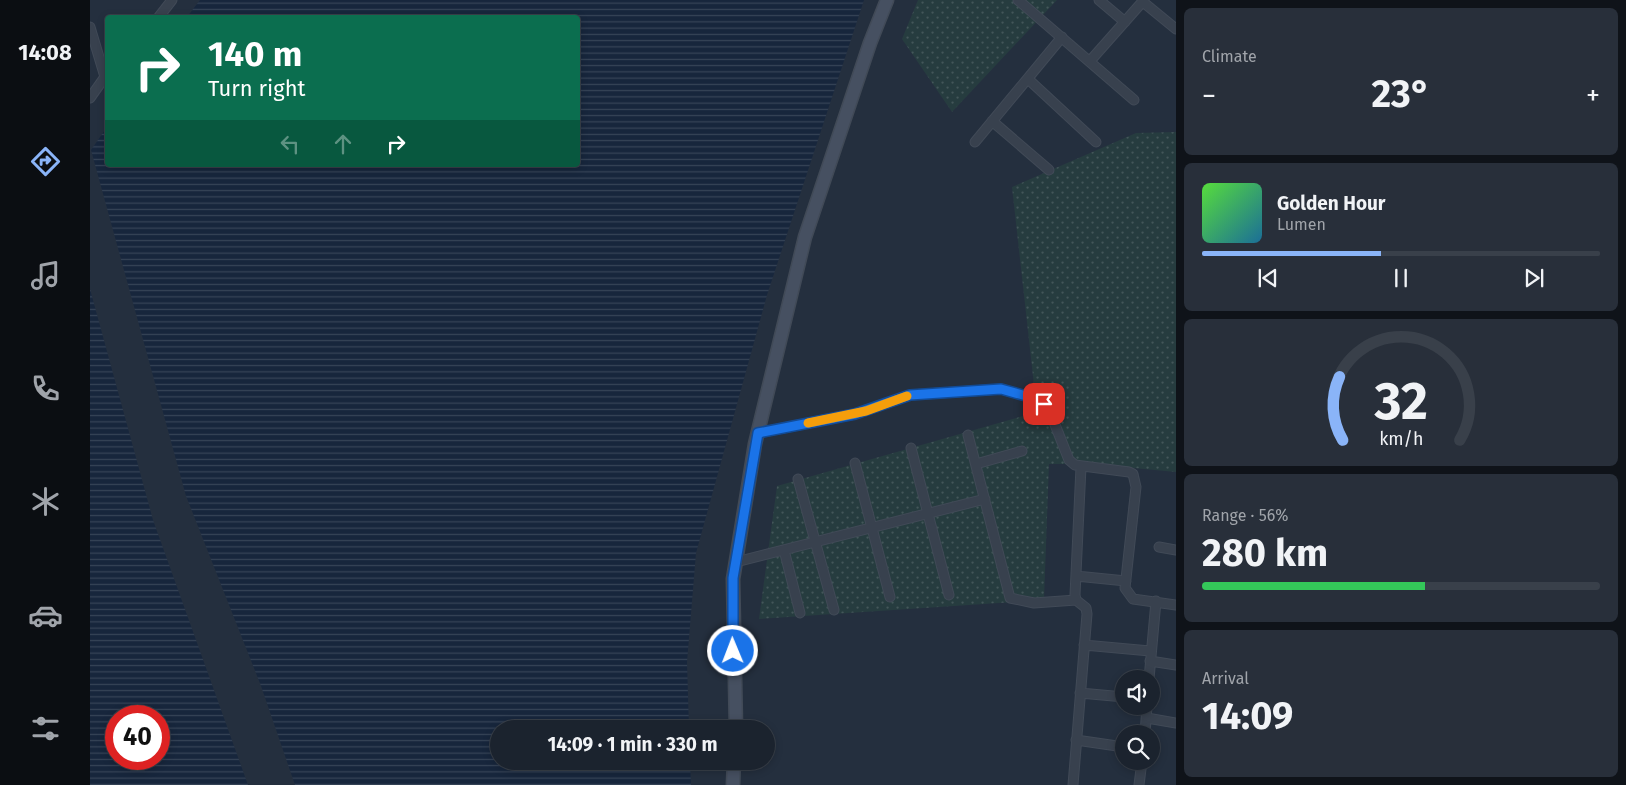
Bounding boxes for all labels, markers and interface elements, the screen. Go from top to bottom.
text: 140 m [208,33,302,75]
icon: right [125,35,190,100]
text: 14:08 [18,39,72,66]
text: Climate [1202,47,1257,66]
text: 23° [1372,71,1431,117]
text: Turn right [208,75,305,102]
text: − [1202,79,1216,112]
text: + [1586,79,1600,112]
icon: left [276,130,304,158]
icon: ahead [329,130,357,158]
icon: right [382,130,410,158]
icon: directions [28,144,63,179]
text: Golden Hour [1277,192,1386,215]
text: Lumen [1277,215,1326,234]
icon: music [28,258,63,293]
icon: previous [1254,264,1282,292]
icon: pause [1387,264,1415,292]
icon: next [1520,264,1548,292]
text: 32 [1373,370,1428,433]
icon: phone [28,371,63,406]
pin [1023,383,1065,425]
icon: arrive [1030,390,1058,418]
text: km/h [1379,428,1423,450]
icon: climate [28,484,63,519]
text: Range · 56% [1202,506,1288,525]
text: 280 km [1202,530,1328,576]
icon: car [28,598,63,633]
position arrow [706,624,758,676]
text: Arrival [1202,669,1249,688]
map controls [1115,670,1160,770]
button: sound [1115,670,1160,715]
text: 14:09 [1202,693,1293,739]
speed limit sign: 40 [105,705,170,770]
icon: filters [28,711,63,746]
button: search [1115,725,1160,770]
text: 14:09 · 1 min · 330 m [548,733,717,756]

